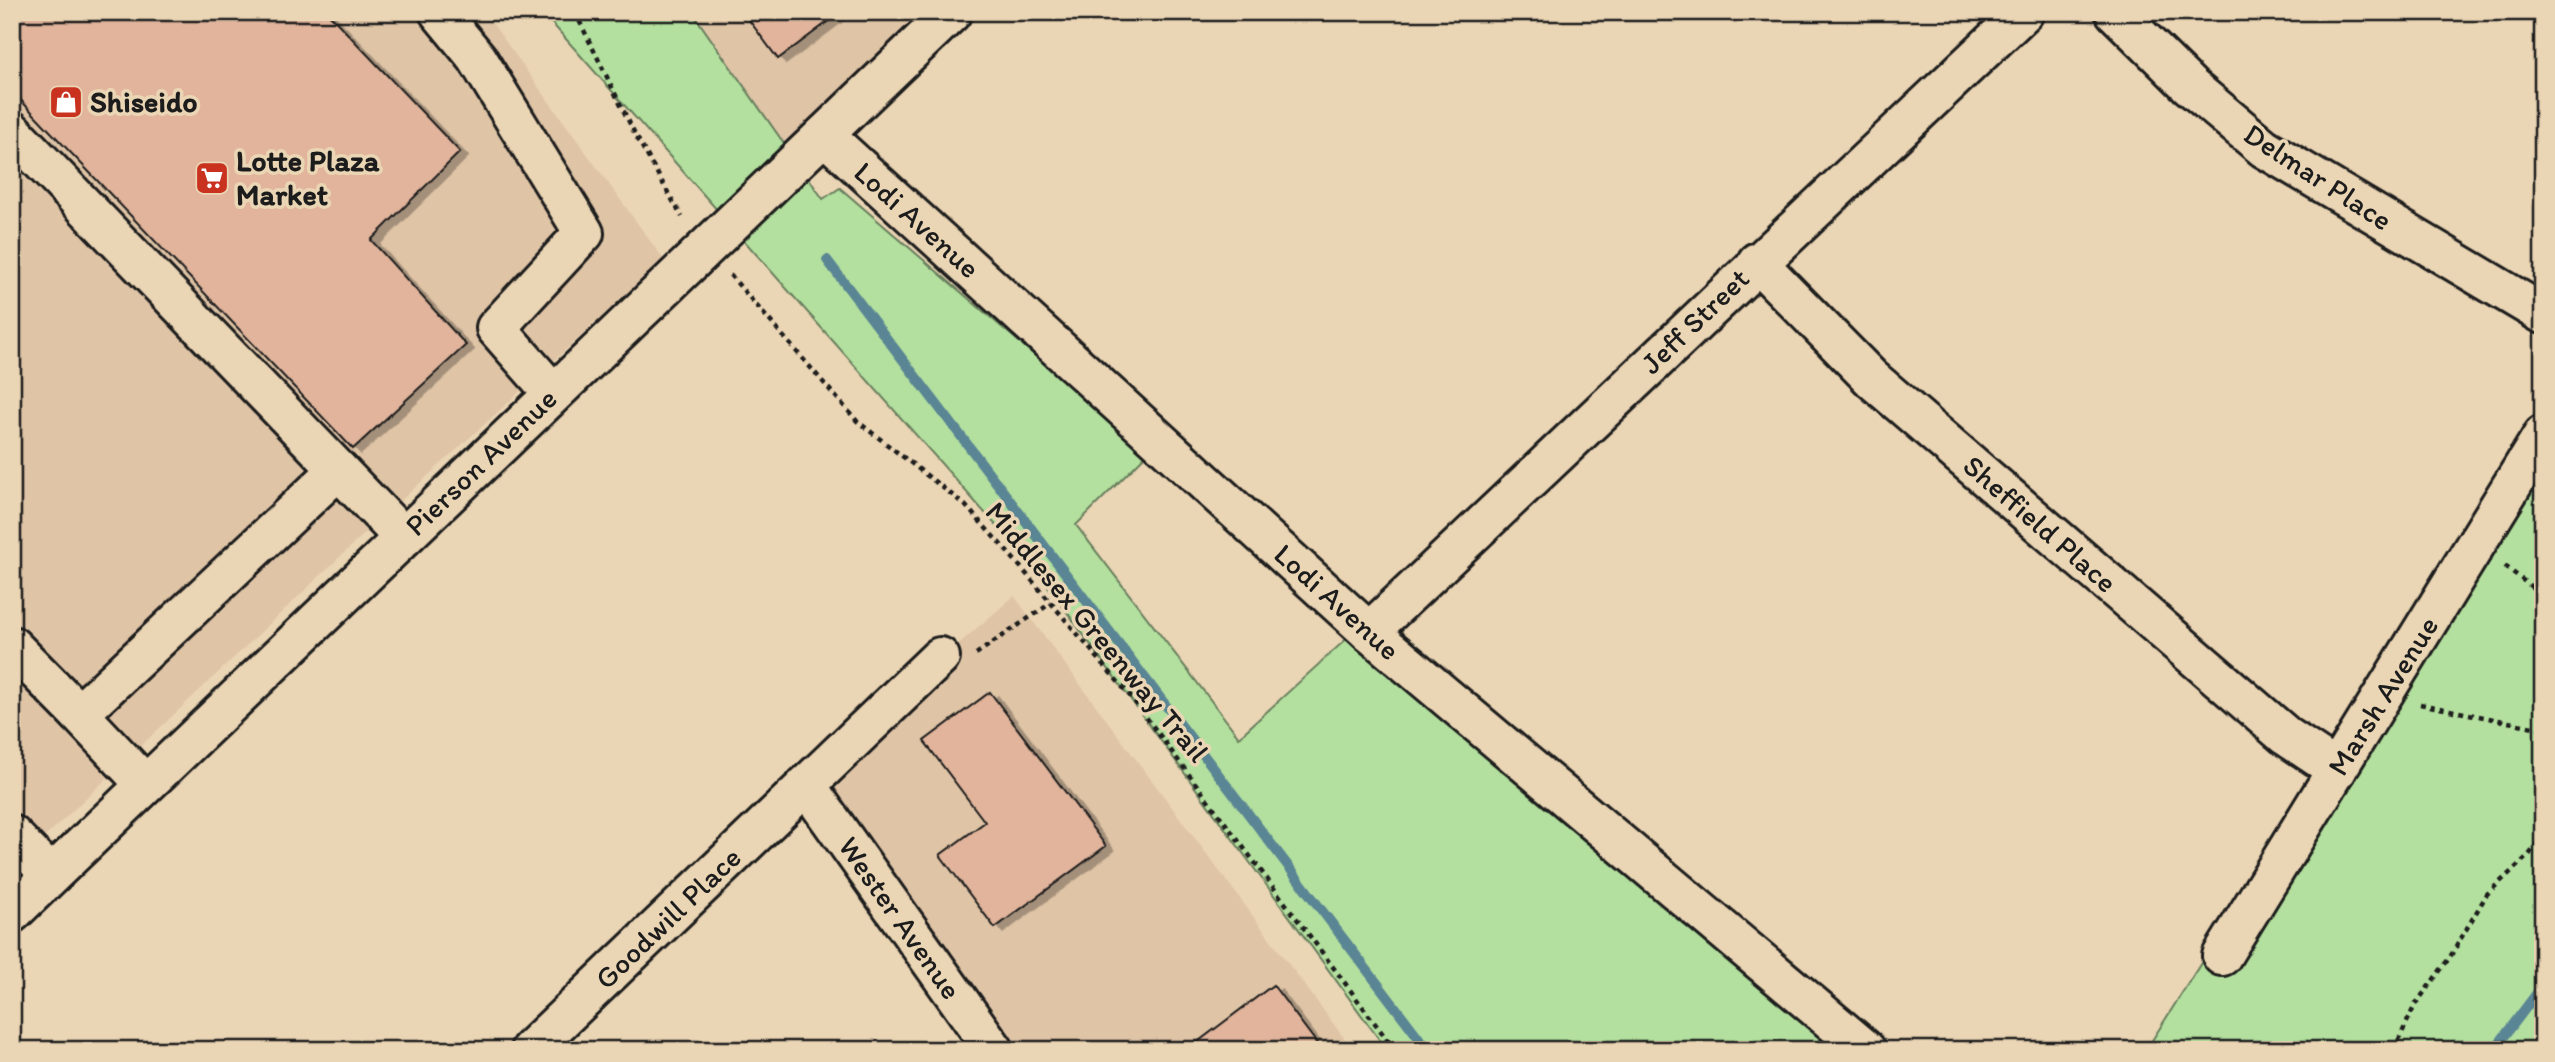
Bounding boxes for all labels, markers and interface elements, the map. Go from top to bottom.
shop icon: Shiseido [47,83,85,121]
place label: Shiseido [90,83,198,120]
street label: Delmar Place [2237,115,2399,238]
place label: Lotte Plaza Market [236,142,380,213]
street label: Lodi Avenue [847,153,988,286]
supermarket icon: Lotte Plaza Market [193,159,231,197]
street label: Jeff Street [1633,260,1757,382]
street label: Pierson Avenue [397,380,564,543]
street label: Sheffield Place [1956,447,2125,600]
street label: Middlesex Greenway Trail [978,494,1218,770]
street label: Lodi Avenue [1267,535,1408,668]
street label: Marsh Avenue [2319,609,2446,782]
street label: Wester Avenue [831,829,970,1006]
street label: Goodwill Place [587,839,749,997]

